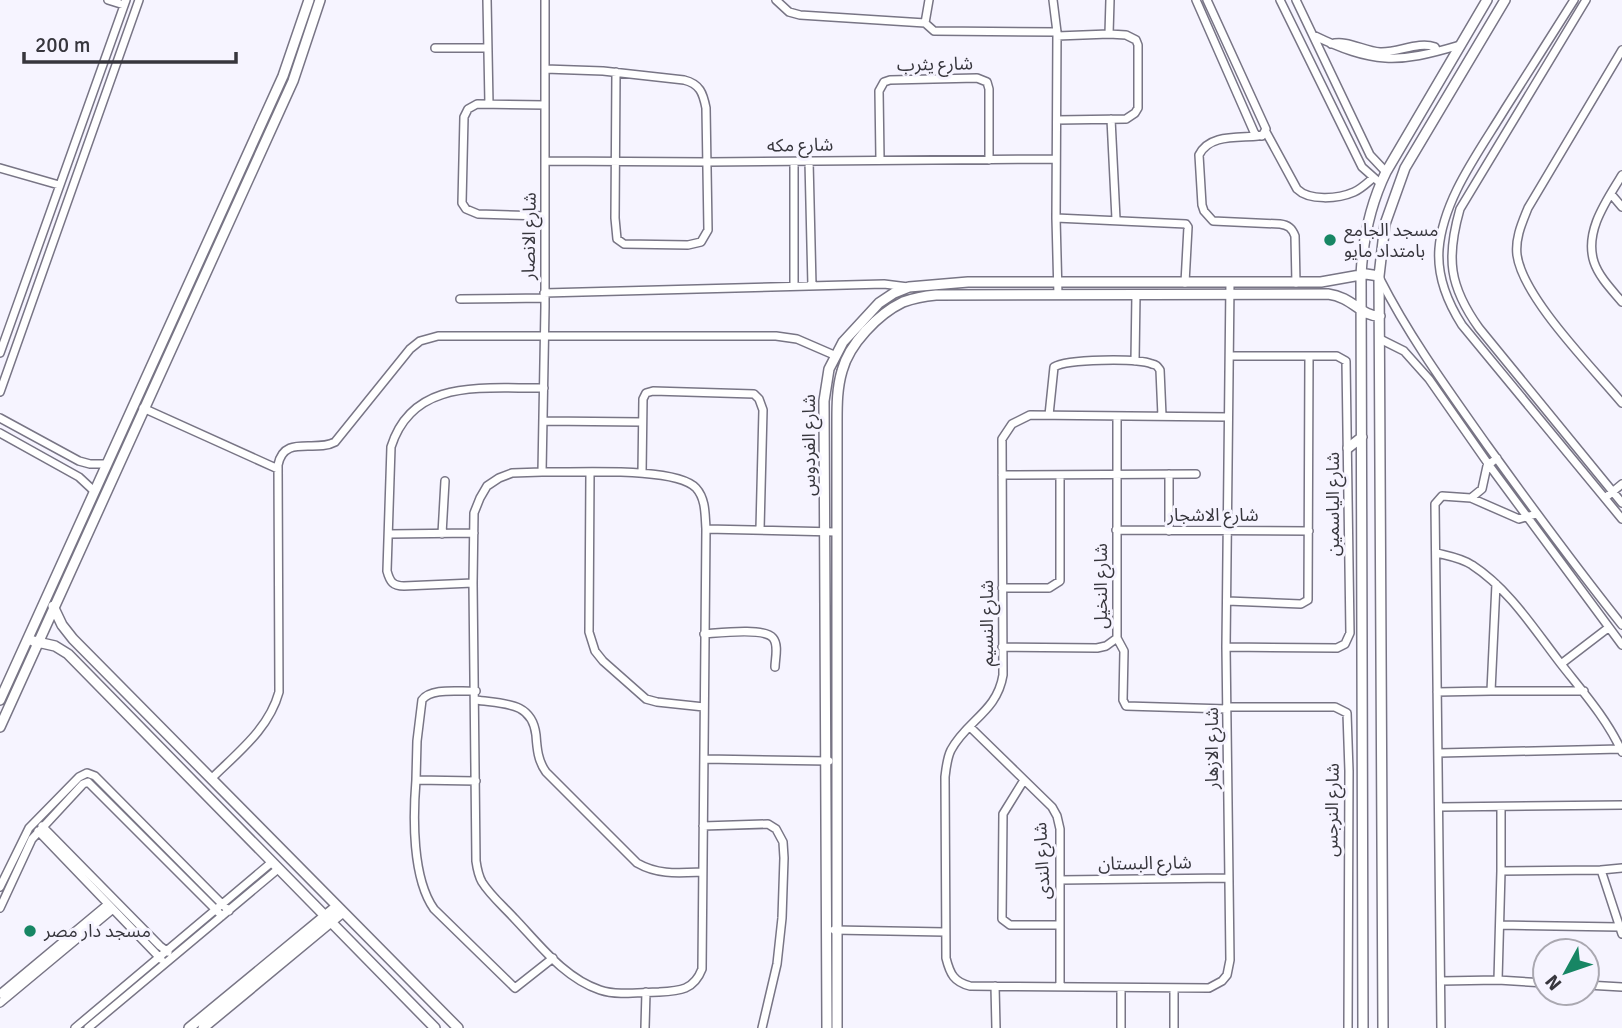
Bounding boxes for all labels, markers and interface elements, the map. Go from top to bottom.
scale bar [24,21,236,65]
text: 200 m [35,32,90,58]
street label: شارع يثرب [897,52,973,79]
street label: شارع مكه [767,133,833,160]
street label: شارع الانصار [517,192,544,281]
place label: مسجد الجامع بامتداد مايو [1344,219,1438,262]
marker: مسجد الجامع بامتداد مايو [1322,232,1338,248]
street label: شارع الفردوس [798,394,823,496]
street label: شارع الياسمين [1322,452,1347,556]
street label: شارع الاشجار [1166,504,1259,529]
street label: شارع النخيل [1090,543,1115,629]
street label: شارع النسيم [976,580,1001,666]
street label: شارع الازهار [1201,707,1226,790]
street label: شارع النرجس [1320,763,1347,857]
street label: شارع الندى [1029,822,1058,900]
street label: شارع البستان [1098,851,1192,878]
place label: مسجد دار مصر [43,920,151,942]
marker: مسجد دار مصر [22,923,38,939]
north arrow [1531,937,1601,1007]
text: N [1540,970,1567,995]

